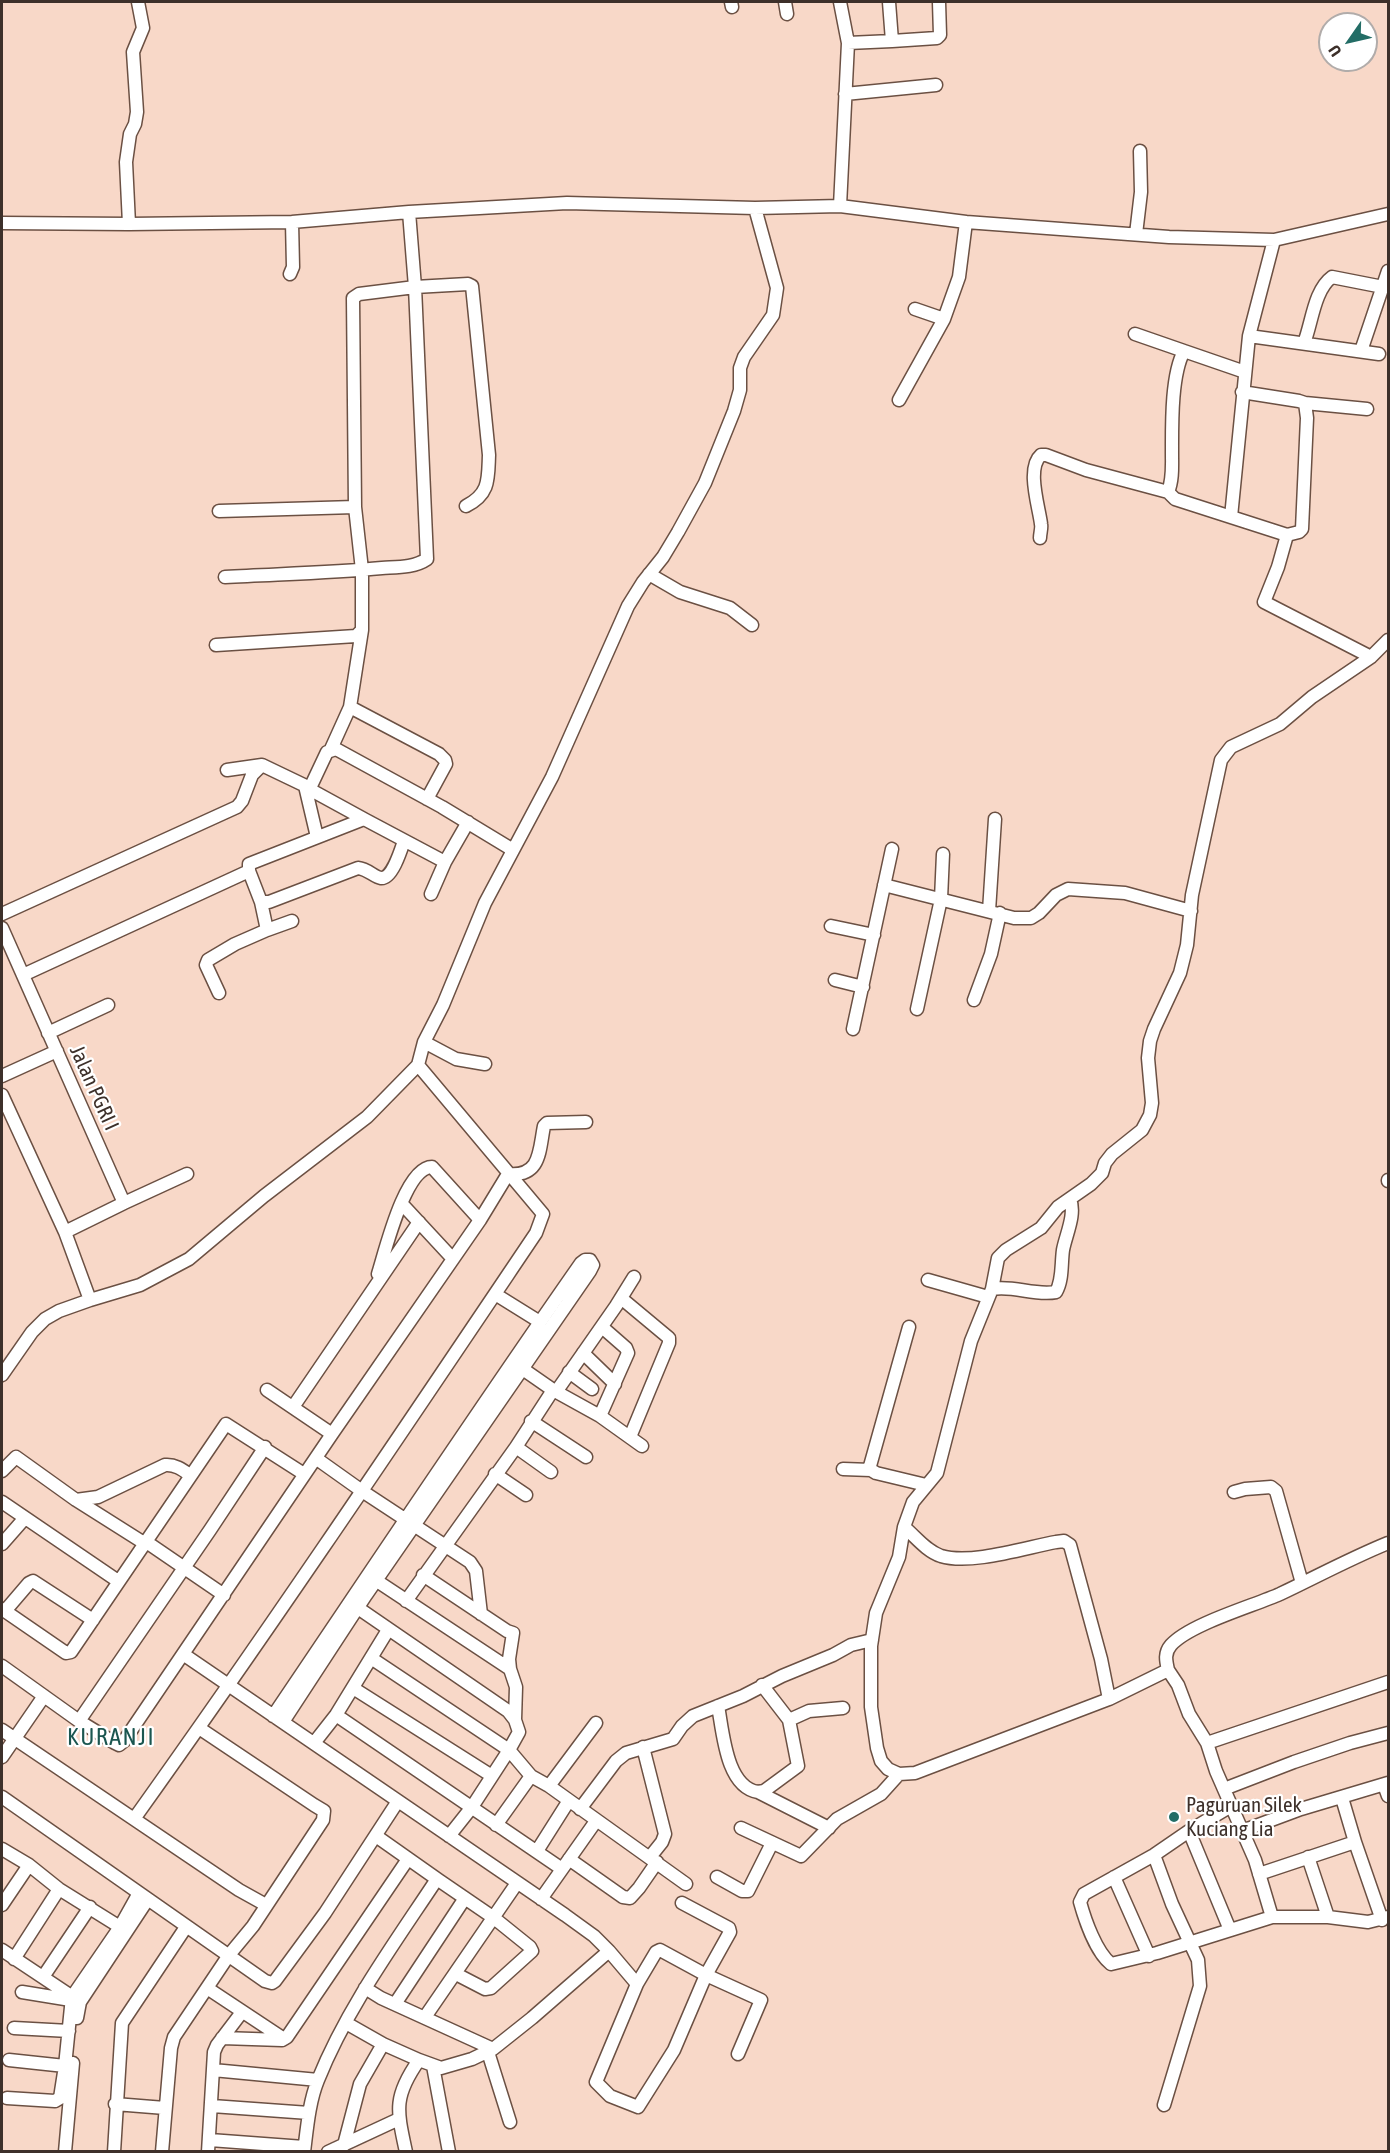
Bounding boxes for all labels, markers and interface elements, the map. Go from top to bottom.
north arrow [1318,12,1378,72]
text: U [1325,42,1345,60]
street label: Jalan PGRI I [64,1042,124,1134]
district label: KURANJI [67,1723,155,1751]
place label: Paguruan Silek Kuciang Lia [1186,1792,1302,1842]
marker: Paguruan Silek Kuciang Lia [1167,1810,1181,1824]

